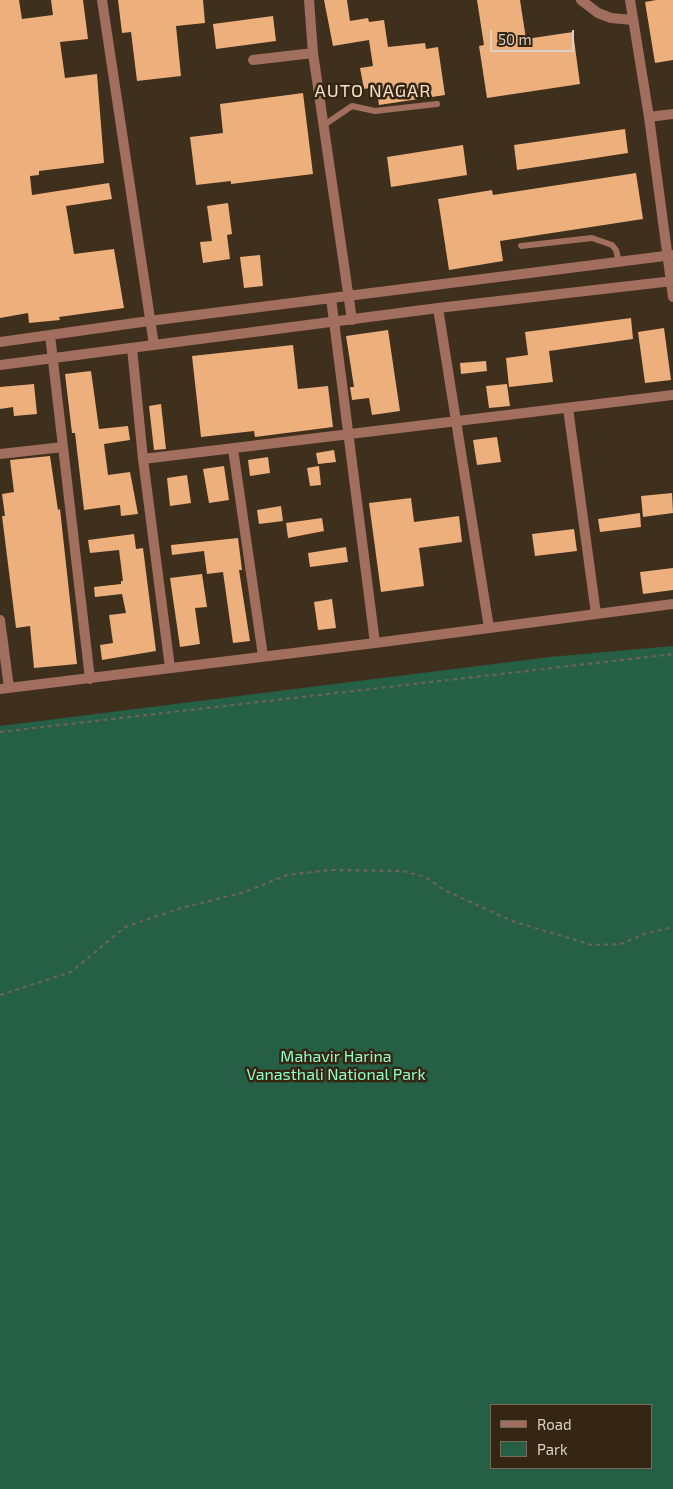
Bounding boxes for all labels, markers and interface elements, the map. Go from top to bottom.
scale bar [493,20,577,52]
text: 50 m [498,30,532,48]
district label: AUTO NAGAR [313,80,433,102]
park label: Mahavir Harina Vanasthali National Park [246,1047,426,1085]
legend [490,1404,653,1469]
text: Road [537,1415,572,1433]
text: Park [537,1440,568,1458]

